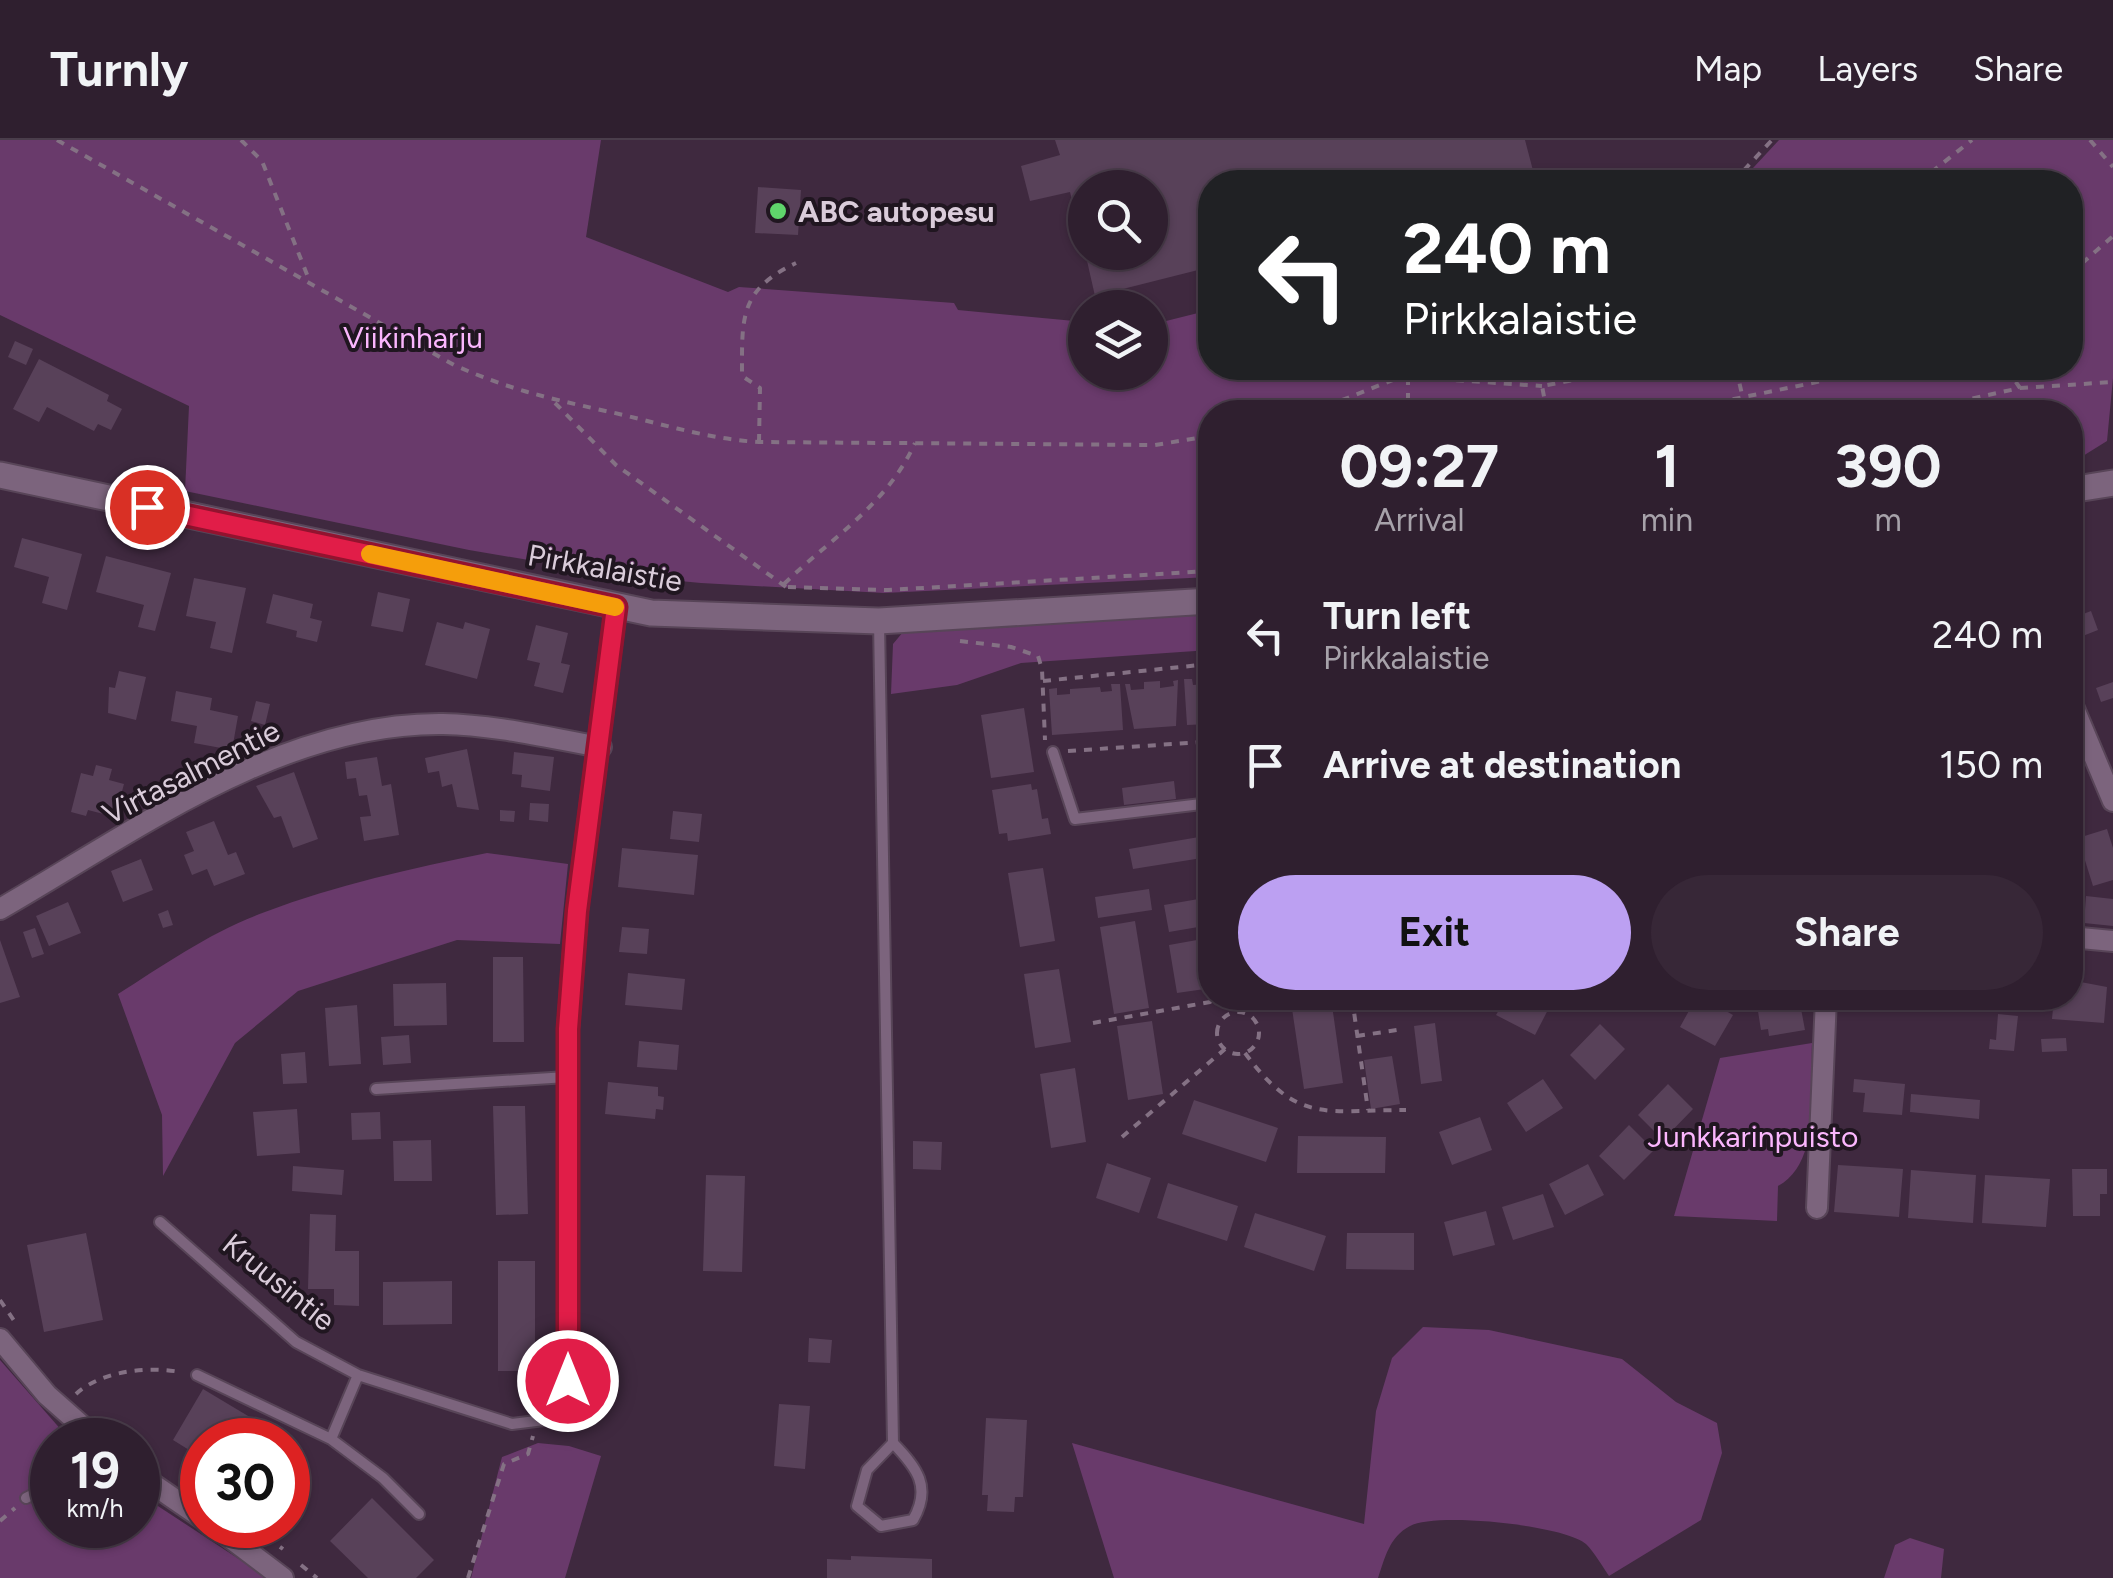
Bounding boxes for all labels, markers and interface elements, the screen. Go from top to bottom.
text: Turnly [50,40,188,98]
text: Map [1694,48,1762,90]
text: Layers [1817,48,1918,90]
text: Share [1973,48,2063,90]
map controls [1068,170,1168,390]
button: search [1068,170,1168,270]
place label: ABC autopesu [798,193,995,230]
marker: ABC autopesu [767,200,789,222]
text: 240 m [1403,206,1611,291]
icon: left [1238,210,1368,340]
button: layers [1068,290,1168,390]
text: Pirkkalaistie [1403,291,1637,345]
park label: Viikinharju [343,319,483,356]
text: 09:27 [1339,430,1499,502]
text: 1 [1654,430,1680,502]
text: 390 [1835,430,1942,502]
pin [105,465,190,550]
icon: arrive [120,480,175,535]
text: Arrival [1374,501,1464,539]
text: min [1641,501,1693,539]
text: m [1874,501,1902,539]
street label: Pirkkalaistie [525,536,685,600]
text: Turn left [1323,593,1471,639]
icon: left [1238,608,1293,663]
text: 240 m [1932,612,2043,658]
text: Pirkkalaistie [1323,639,1489,677]
street label: Virtasalmentie [96,712,286,832]
icon: arrive [1238,738,1293,793]
text: Arrive at destination [1323,742,1681,788]
text: 150 m [1939,742,2043,788]
button: Exit [1238,875,1631,990]
button: Share [1651,875,2043,990]
park label: Junkkarinpuisto [1648,1118,1858,1155]
street label: Kruusintie [215,1225,343,1339]
position arrow [516,1329,620,1433]
speed limit sign: 30 [180,1418,310,1548]
text: 19 [70,1440,120,1501]
text: km/h [66,1493,124,1523]

